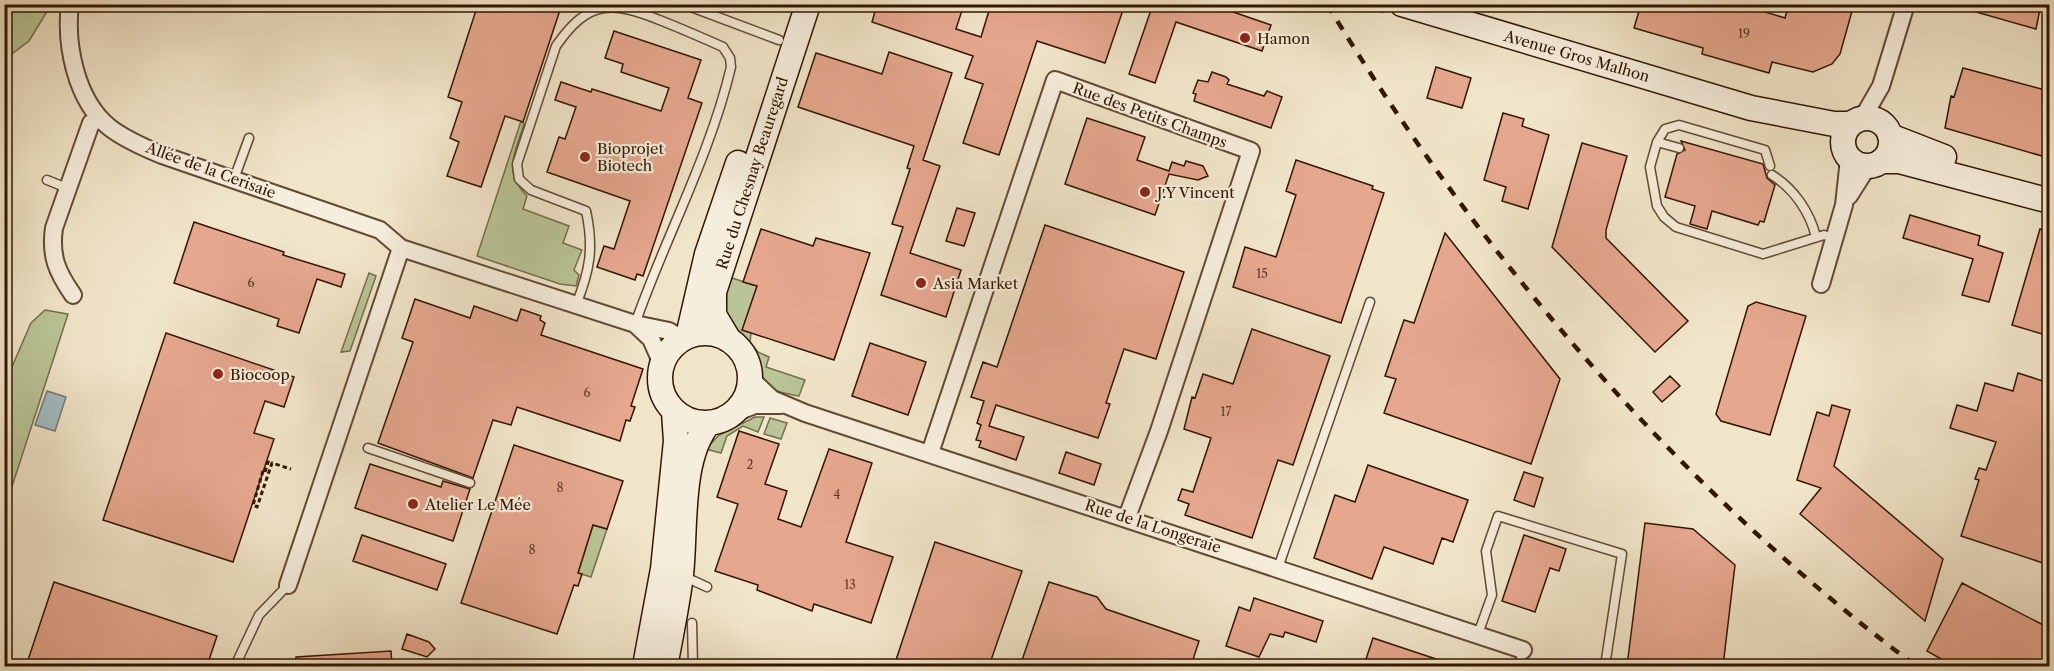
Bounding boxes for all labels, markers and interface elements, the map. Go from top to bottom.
street label: Avenue Gros Malhon [1501,26,1653,86]
house number: 19 [1738,26,1750,41]
place label: Hamon [1257,29,1311,48]
marker: Hamon [1238,31,1252,45]
street label: Rue du Chesnay Beauregard [712,74,792,272]
street label: Rue des Petits Champs [1070,78,1230,152]
street label: Allée de la Cerisaie [143,137,279,202]
place label: Bioprojet Biotech [597,139,664,175]
marker: Bioprojet Biotech [578,150,592,164]
place label: J.Y Vincent [1155,183,1235,202]
marker: J.Y Vincent [1138,185,1152,199]
house number: 15 [1256,266,1268,281]
place label: Asia Market [932,274,1019,293]
house number: 6 [247,275,255,290]
marker: Asia Market [914,276,928,290]
place label: Biocoop [230,365,290,384]
marker: Biocoop [211,367,225,381]
house number: 6 [583,385,591,400]
house number: 17 [1221,404,1232,419]
house number: 2 [747,457,754,472]
house number: 8 [556,480,564,495]
house number: 4 [834,487,841,502]
place label: Atelier Le Mée [424,495,531,514]
street label: Rue de la Longeraie [1082,495,1224,557]
marker: Atelier Le Mée [406,497,420,511]
house number: 8 [528,542,536,557]
house number: 13 [844,577,856,592]

